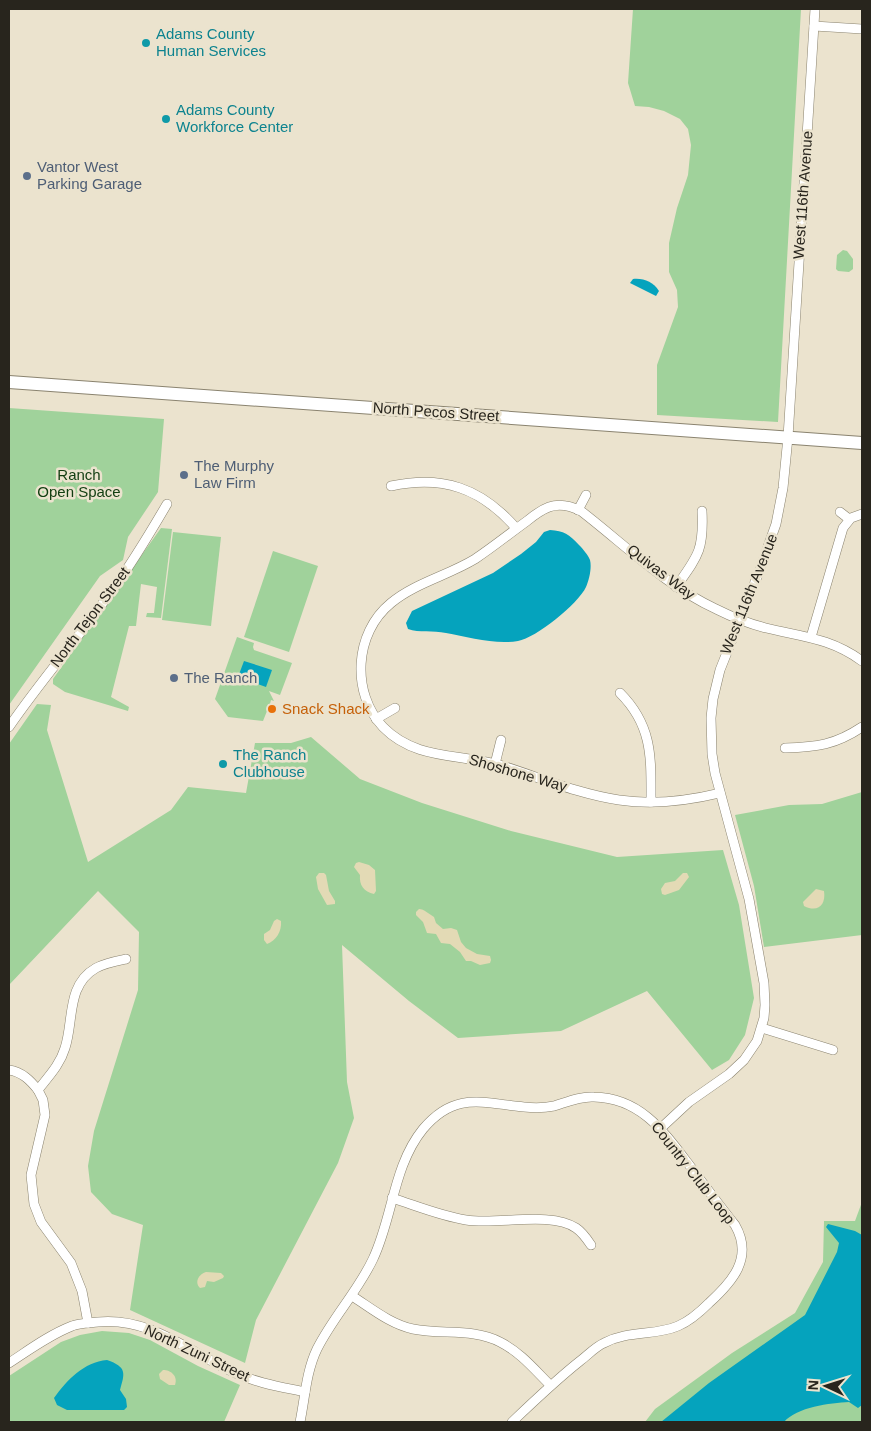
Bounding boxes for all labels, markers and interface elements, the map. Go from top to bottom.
place label: Adams County Human Services [156,25,266,59]
marker: Adams County Human Services [140,37,152,49]
place label: Adams County Workforce Center [176,101,293,135]
marker: Adams County Workforce Center [160,113,172,125]
street label: West 116th Avenue [790,130,815,260]
place label: Vantor West Parking Garage [37,158,142,192]
marker: Vantor West Parking Garage [21,170,33,182]
street label: North Pecos Street [372,399,501,424]
place label: The Murphy Law Firm [194,457,275,491]
park label: Ranch Open Space [37,466,121,500]
marker: The Murphy Law Firm [178,469,190,481]
street label: West 116th Avenue [717,531,780,657]
street label: Quivas Way [624,541,699,603]
street label: North Tejon Street [47,563,133,670]
place label: The Ranch [184,669,257,686]
marker: The Ranch [168,672,180,684]
place label: Snack Shack [282,700,370,717]
marker: Snack Shack [266,703,278,715]
place label: The Ranch Clubhouse [233,746,306,780]
street label: Shoshone Way [467,750,570,795]
marker: The Ranch Clubhouse [217,758,229,770]
street label: Country Club Loop [648,1118,739,1227]
street label: North Zuni Street [142,1321,253,1385]
north arrow [801,1361,851,1411]
text: N [805,1379,821,1391]

